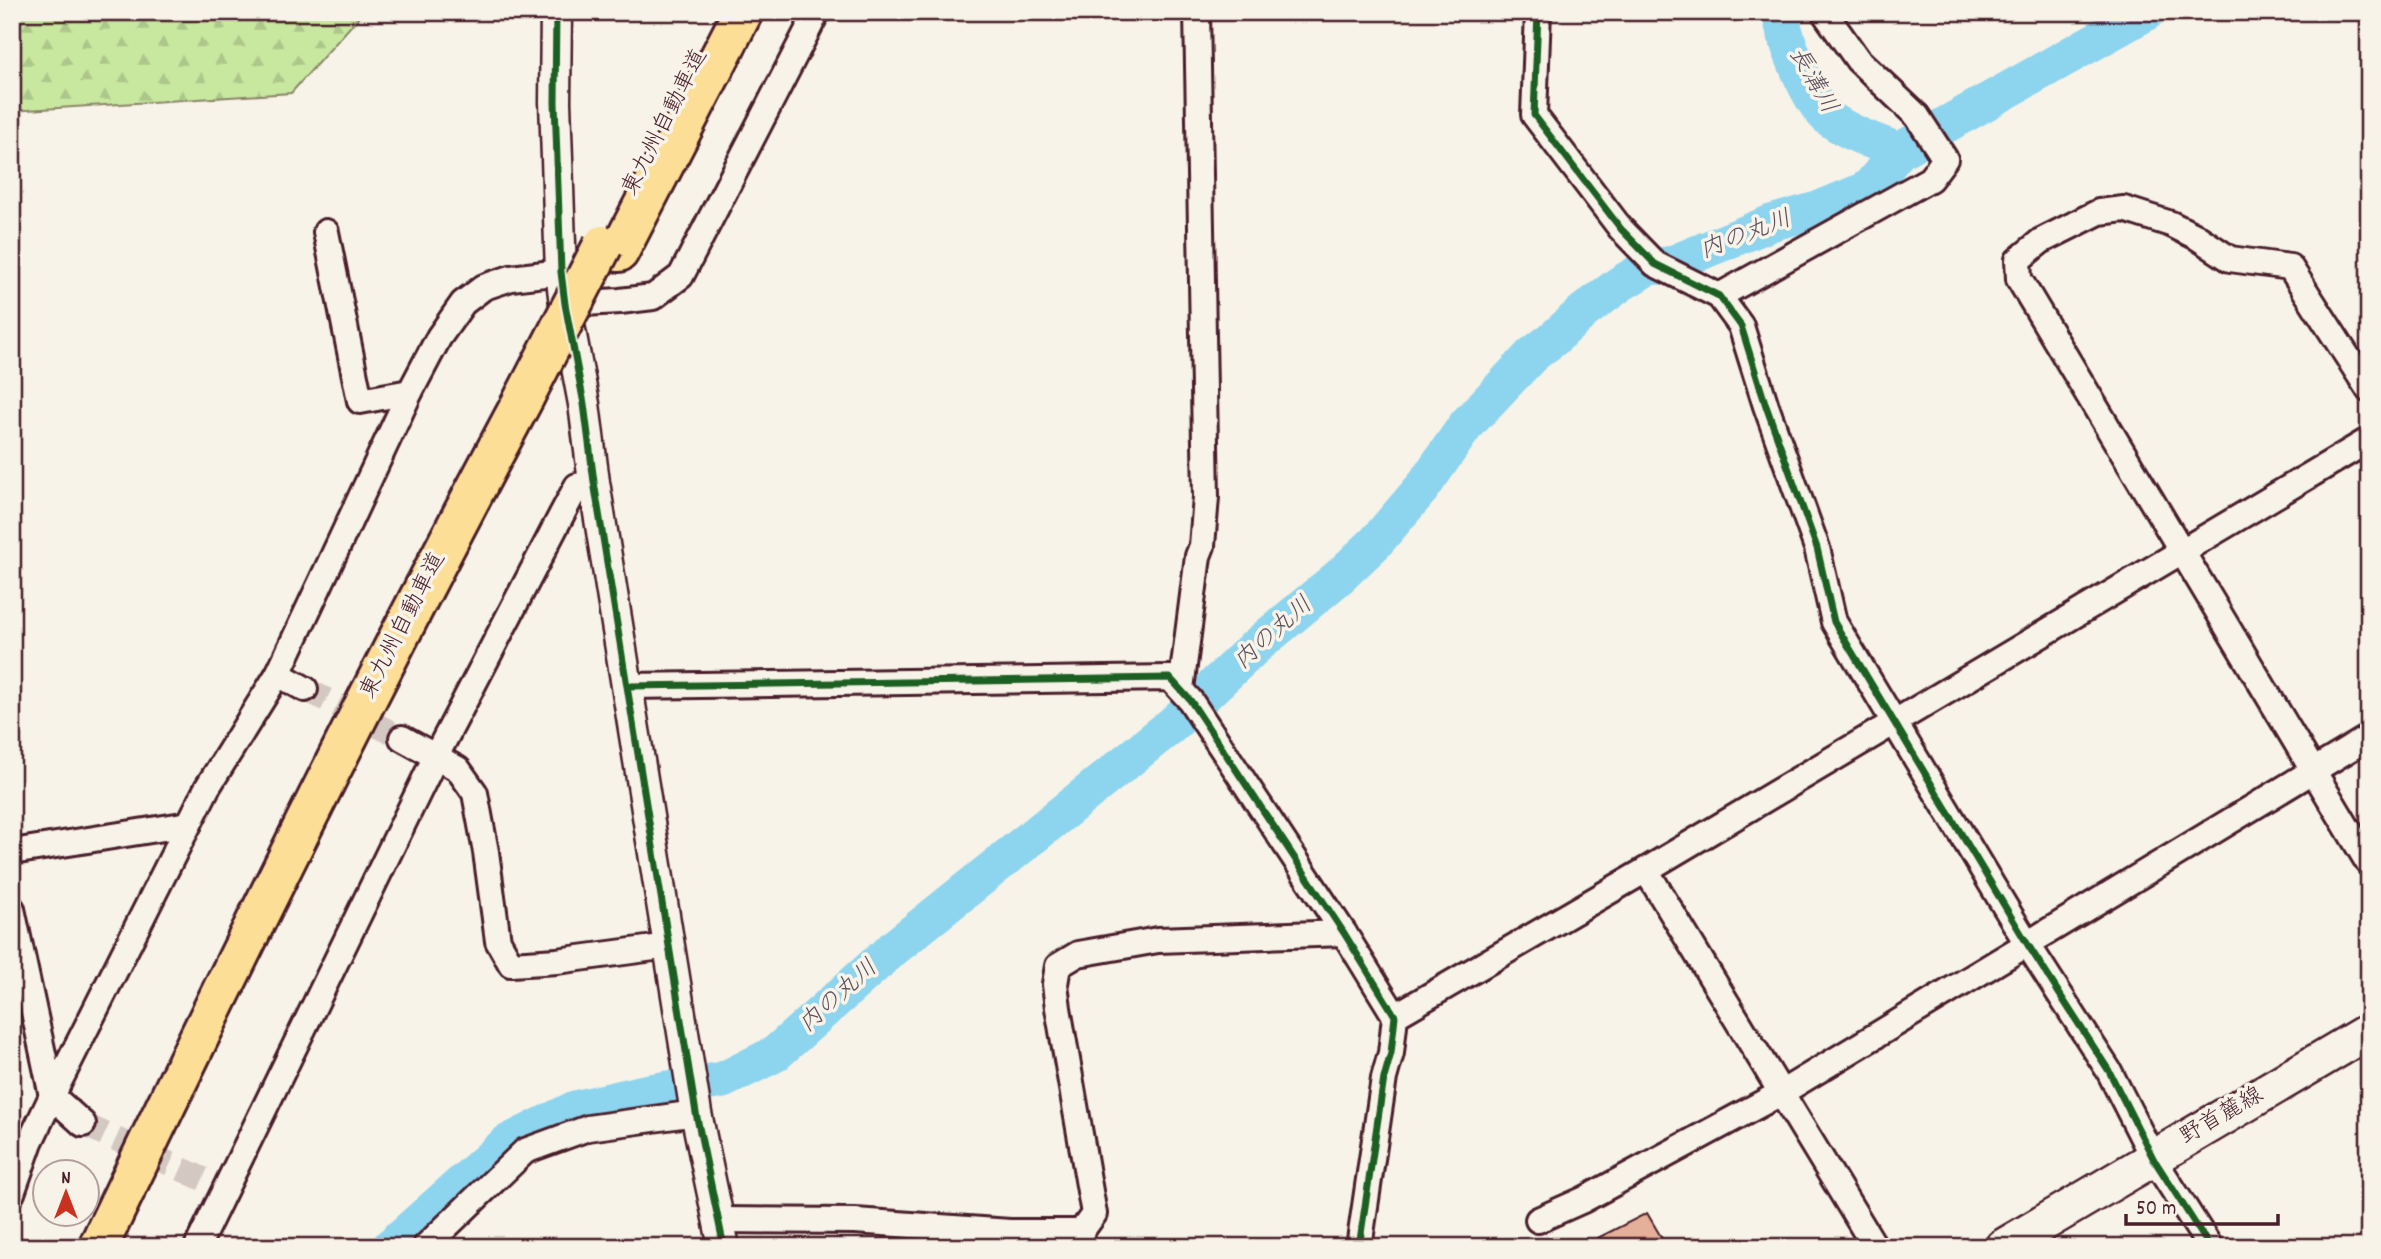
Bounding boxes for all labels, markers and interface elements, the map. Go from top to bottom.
water label: 長溝川 [1779,41,1845,121]
street label: 東九州自動車道 [615,44,717,202]
water label: 内の丸川 [1695,203,1797,269]
street label: 東九州自動車道 [353,547,455,705]
water label: 内の丸川 [1227,589,1321,679]
water label: 内の丸川 [792,952,886,1042]
street label: 野首麓線 [2174,1080,2270,1154]
north arrow [32,1158,102,1228]
text: N [61,1166,71,1193]
scale bar [2126,1182,2278,1226]
text: 50 m [2136,1195,2176,1225]

